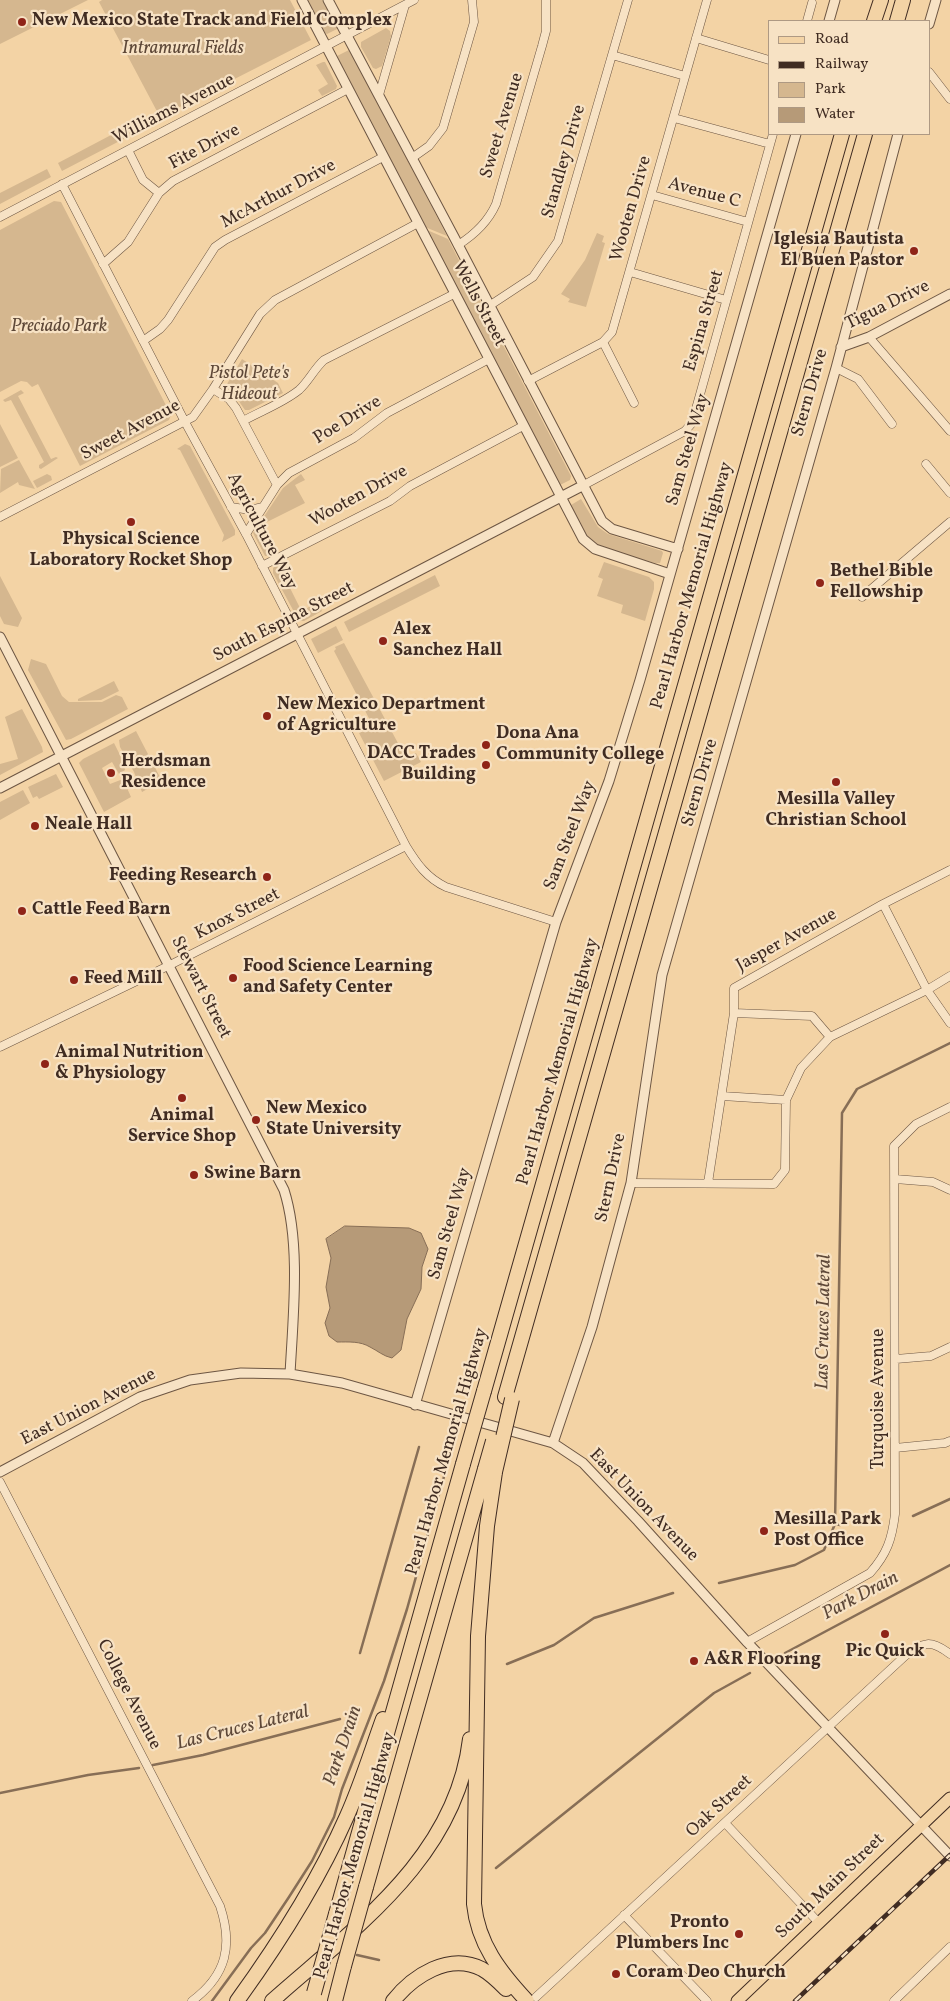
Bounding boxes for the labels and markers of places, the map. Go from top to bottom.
place label: New Mexico State Track and Field Complex [32,11,392,33]
marker: New Mexico State Track and Field Complex [16,16,28,28]
place label: Iglesia Bautista El Buen Pastor [773,230,904,272]
marker: Iglesia Bautista El Buen Pastor [908,245,920,257]
marker: Physical Science Laboratory Rocket Shop [125,516,137,528]
place label: Physical Science Laboratory Rocket Shop [30,530,232,572]
place label: Bethel Bible Fellowship [830,562,933,604]
marker: Bethel Bible Fellowship [814,577,826,589]
place label: Alex Sanchez Hall [393,620,502,662]
marker: Alex Sanchez Hall [377,635,389,647]
place label: New Mexico Department of Agriculture [277,695,485,738]
marker: New Mexico Department of Agriculture [261,710,273,722]
place label: Dona Ana Community College [496,724,664,766]
marker: Dona Ana Community College [480,739,492,751]
place label: DACC Trades Building [367,744,476,786]
place label: Herdsman Residence [121,752,211,794]
marker: DACC Trades Building [480,759,492,771]
marker: Herdsman Residence [105,767,117,779]
marker: Mesilla Valley Christian School [830,776,842,788]
place label: Mesilla Valley Christian School [765,790,907,832]
place label: Neale Hall [45,815,132,837]
marker: Neale Hall [29,820,41,832]
place label: Feeding Research [109,866,257,888]
marker: Feeding Research [261,871,273,883]
place label: Cattle Feed Barn [32,900,171,922]
marker: Cattle Feed Barn [16,905,28,917]
place label: Food Science Learning and Safety Center [243,957,433,1000]
place label: Feed Mill [84,969,163,991]
marker: Food Science Learning and Safety Center [227,972,239,984]
marker: Feed Mill [68,974,80,986]
place label: Animal Nutrition & Physiology [55,1043,203,1086]
marker: Animal Nutrition & Physiology [39,1058,51,1070]
marker: Animal Service Shop [176,1092,188,1104]
place label: New Mexico State University [266,1099,401,1142]
place label: Animal Service Shop [128,1106,236,1148]
marker: New Mexico State University [250,1114,262,1126]
place label: Swine Barn [204,1164,301,1186]
marker: Swine Barn [188,1169,200,1181]
place label: Mesilla Park Post Office [774,1510,881,1552]
marker: Mesilla Park Post Office [758,1525,770,1537]
marker: Pic Quick [879,1628,891,1640]
place label: Pic Quick [845,1642,925,1664]
place label: A&R Flooring [704,1650,821,1672]
marker: A&R Flooring [688,1655,700,1667]
place label: Pronto Plumbers Inc [616,1913,729,1956]
marker: Pronto Plumbers Inc [733,1928,745,1940]
place label: Coram Deo Church [626,1963,786,1985]
marker: Coram Deo Church [610,1968,622,1980]

